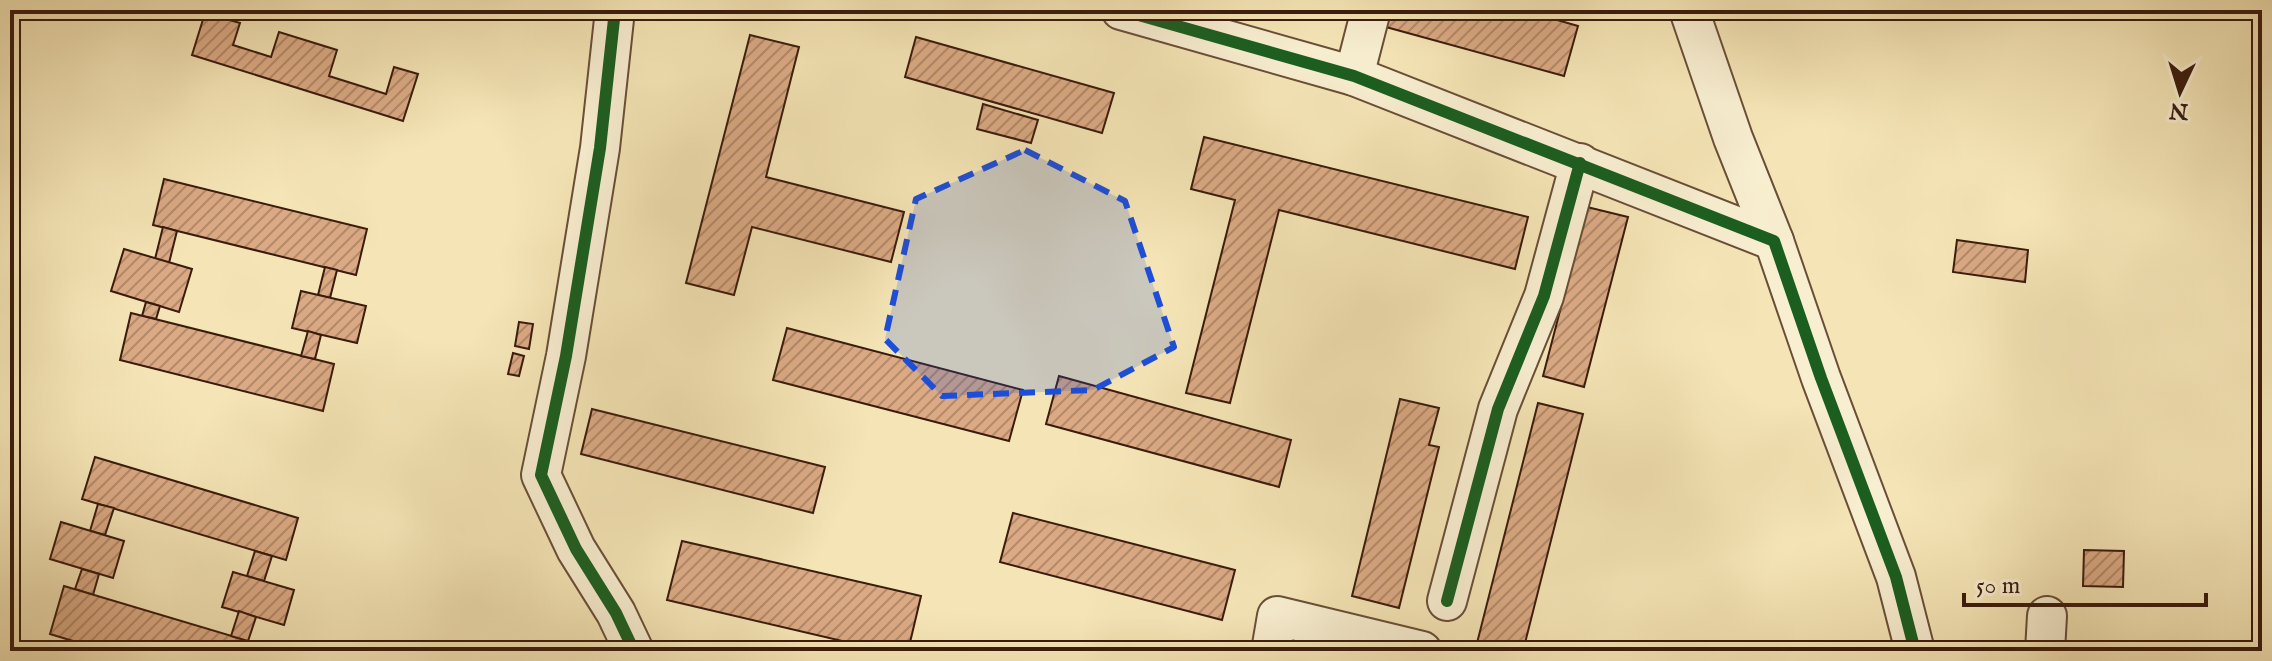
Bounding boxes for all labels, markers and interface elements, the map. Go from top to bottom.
north arrow [2140,52,2220,132]
text: N [2168,95,2190,125]
scale bar [1964,557,2206,607]
text: 50 m [1976,571,2020,602]

